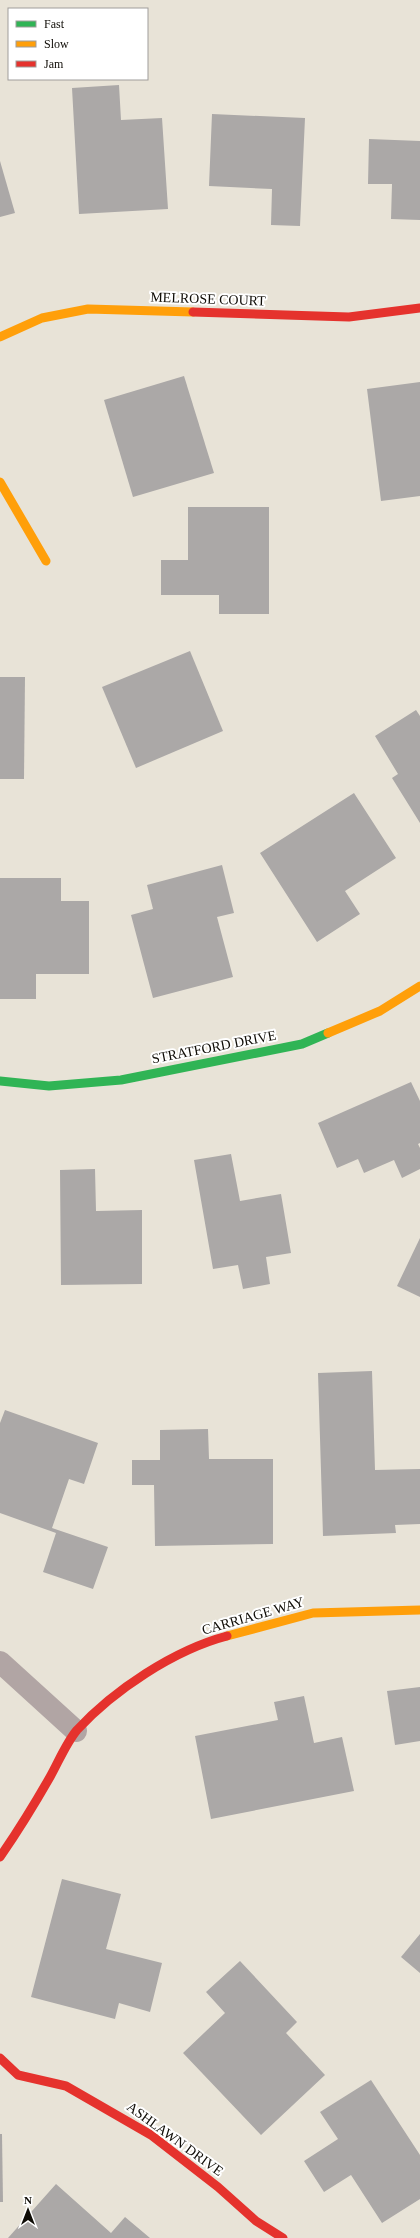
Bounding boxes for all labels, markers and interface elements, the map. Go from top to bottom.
legend [8,8,148,80]
text: Fast [44,17,65,31]
text: Slow [44,37,69,51]
text: Jam [44,57,64,71]
street label: MELROSE COURT [150,289,266,309]
street label: STRATFORD DRIVE [151,1028,277,1066]
street label: CARRIAGE WAY [200,1594,306,1638]
street label: ASHLAWN DRIVE [124,2099,226,2179]
north arrow [8,2190,48,2230]
text: N [24,2194,32,2206]

